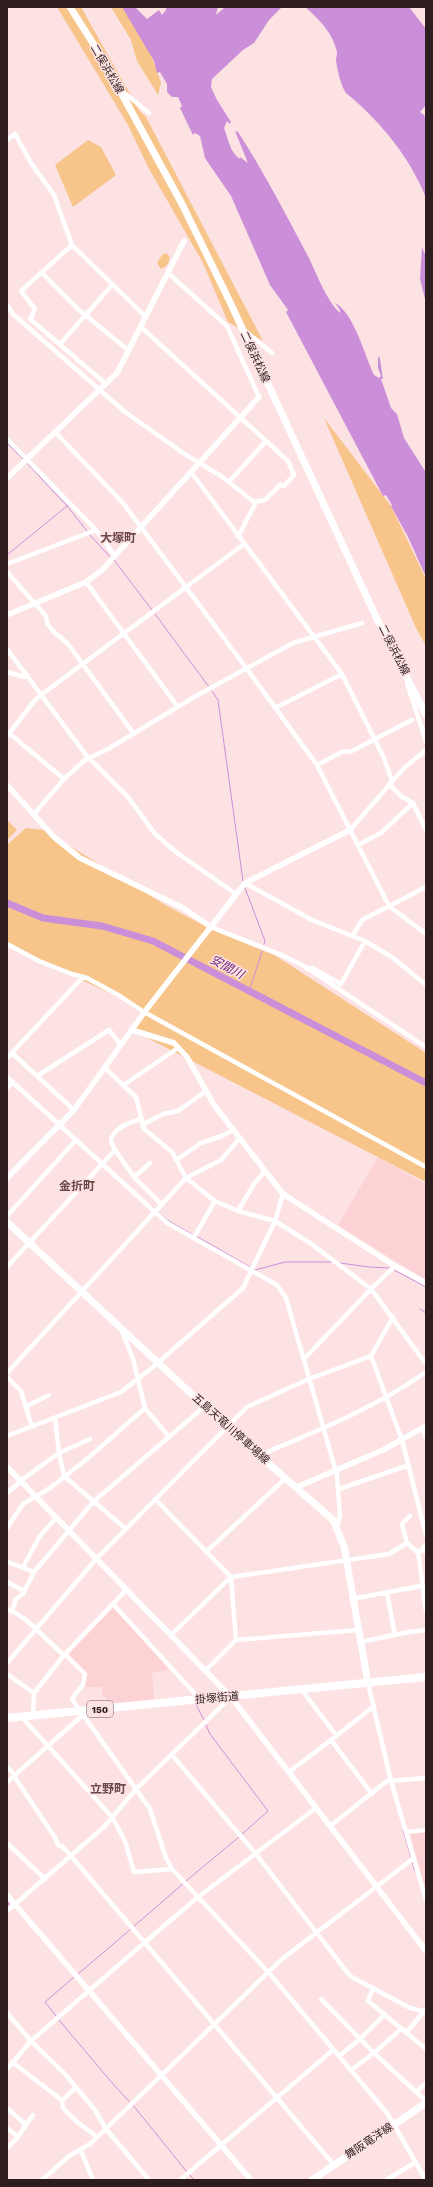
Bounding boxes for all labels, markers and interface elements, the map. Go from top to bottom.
street label: 二俣浜松線 [88,42,126,96]
street label: 二俣浜松線 [237,329,273,385]
district label: 大塚町 [100,531,136,545]
street label: 二俣浜松線 [376,623,412,677]
water label: 安間川 [208,952,248,983]
district label: 金折町 [59,1179,95,1193]
street label: 五島天竜川停車場線 [190,1391,272,1467]
street label: 掛塚街道 [195,1690,239,1706]
road number: 150 [87,1701,113,1717]
district label: 立野町 [90,1782,126,1796]
street label: 舞阪竜洋線 [343,2120,395,2162]

